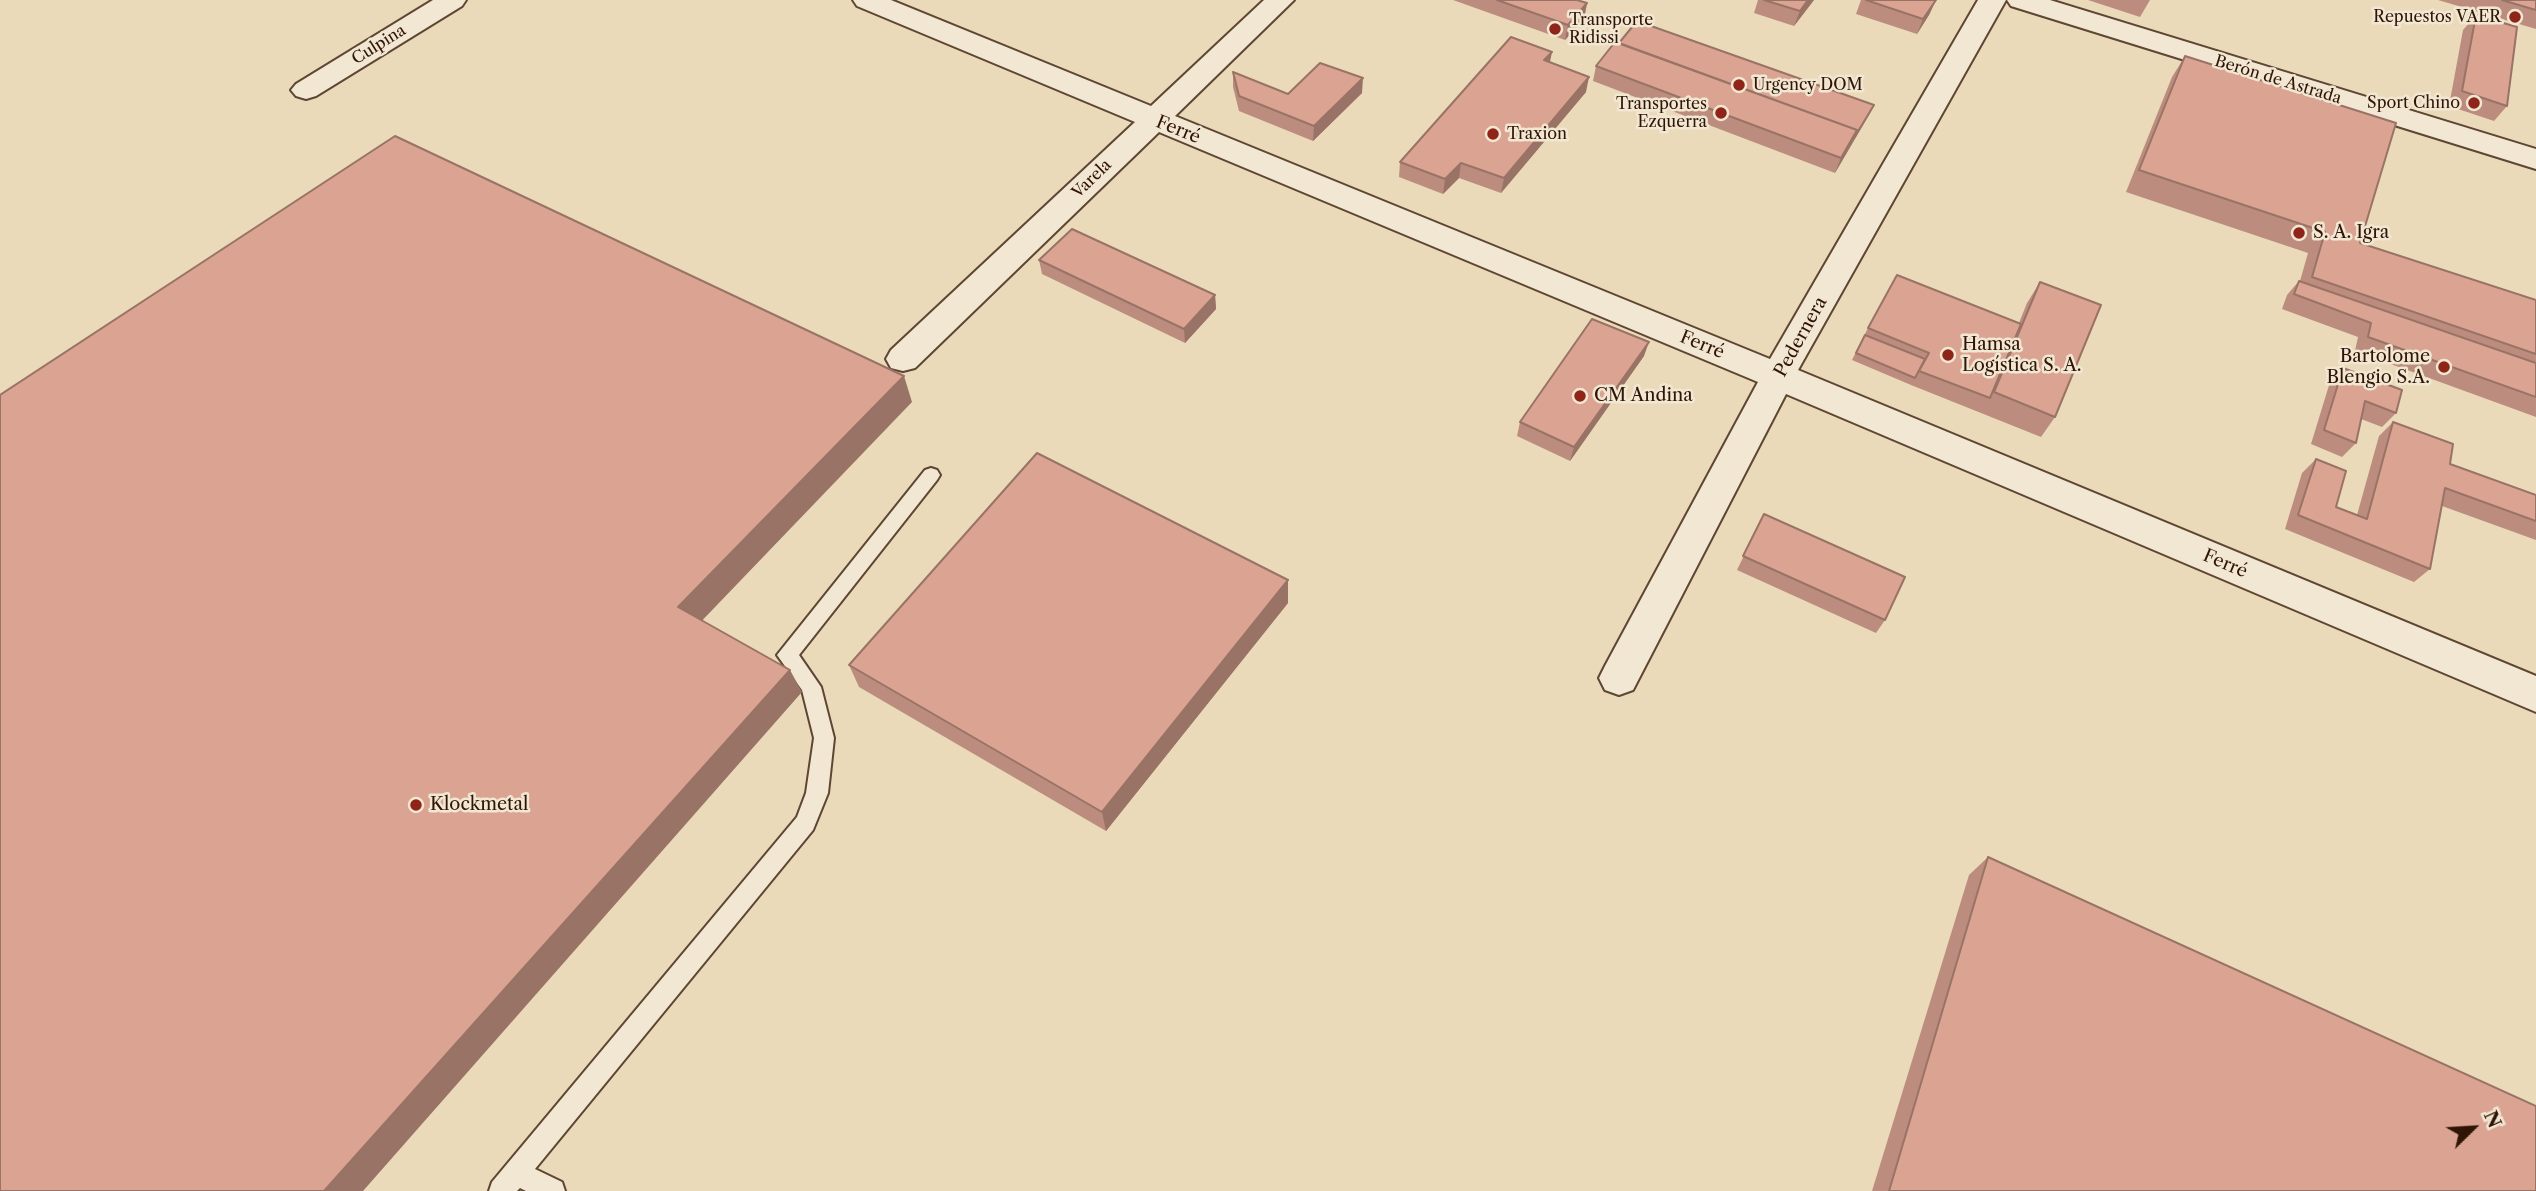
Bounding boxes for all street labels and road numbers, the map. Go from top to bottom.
street label: Culpina [348,21,410,69]
street label: Berón de Astrada [2212,52,2344,108]
street label: Ferré [1153,111,1203,149]
street label: Varela [1068,156,1116,202]
street label: Pedernera [1770,293,1832,381]
street label: Ferré [1677,326,1727,364]
street label: Ferré [2200,545,2250,583]

